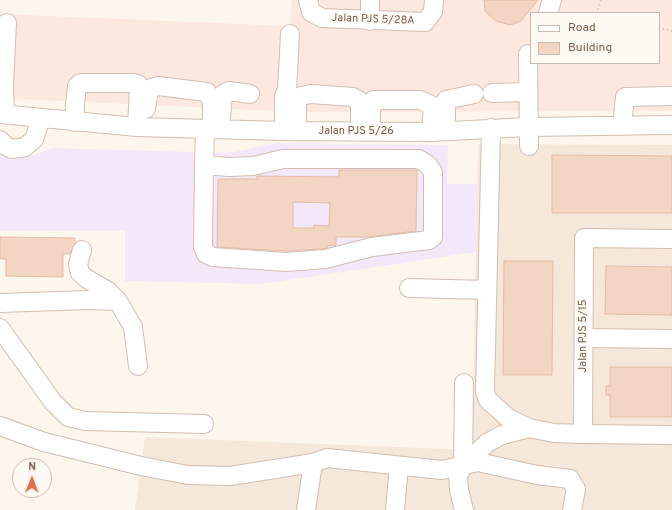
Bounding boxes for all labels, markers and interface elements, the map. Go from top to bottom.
street label: Jalan PJS 5/28A [331,12,415,28]
legend [530,12,660,64]
text: Road [568,20,596,36]
text: Building [568,40,612,56]
street label: Jalan PJS 5/26 [318,125,394,139]
street label: Jalan PJS 5/15 [577,299,591,373]
north arrow [12,458,52,498]
text: N [28,460,36,474]

